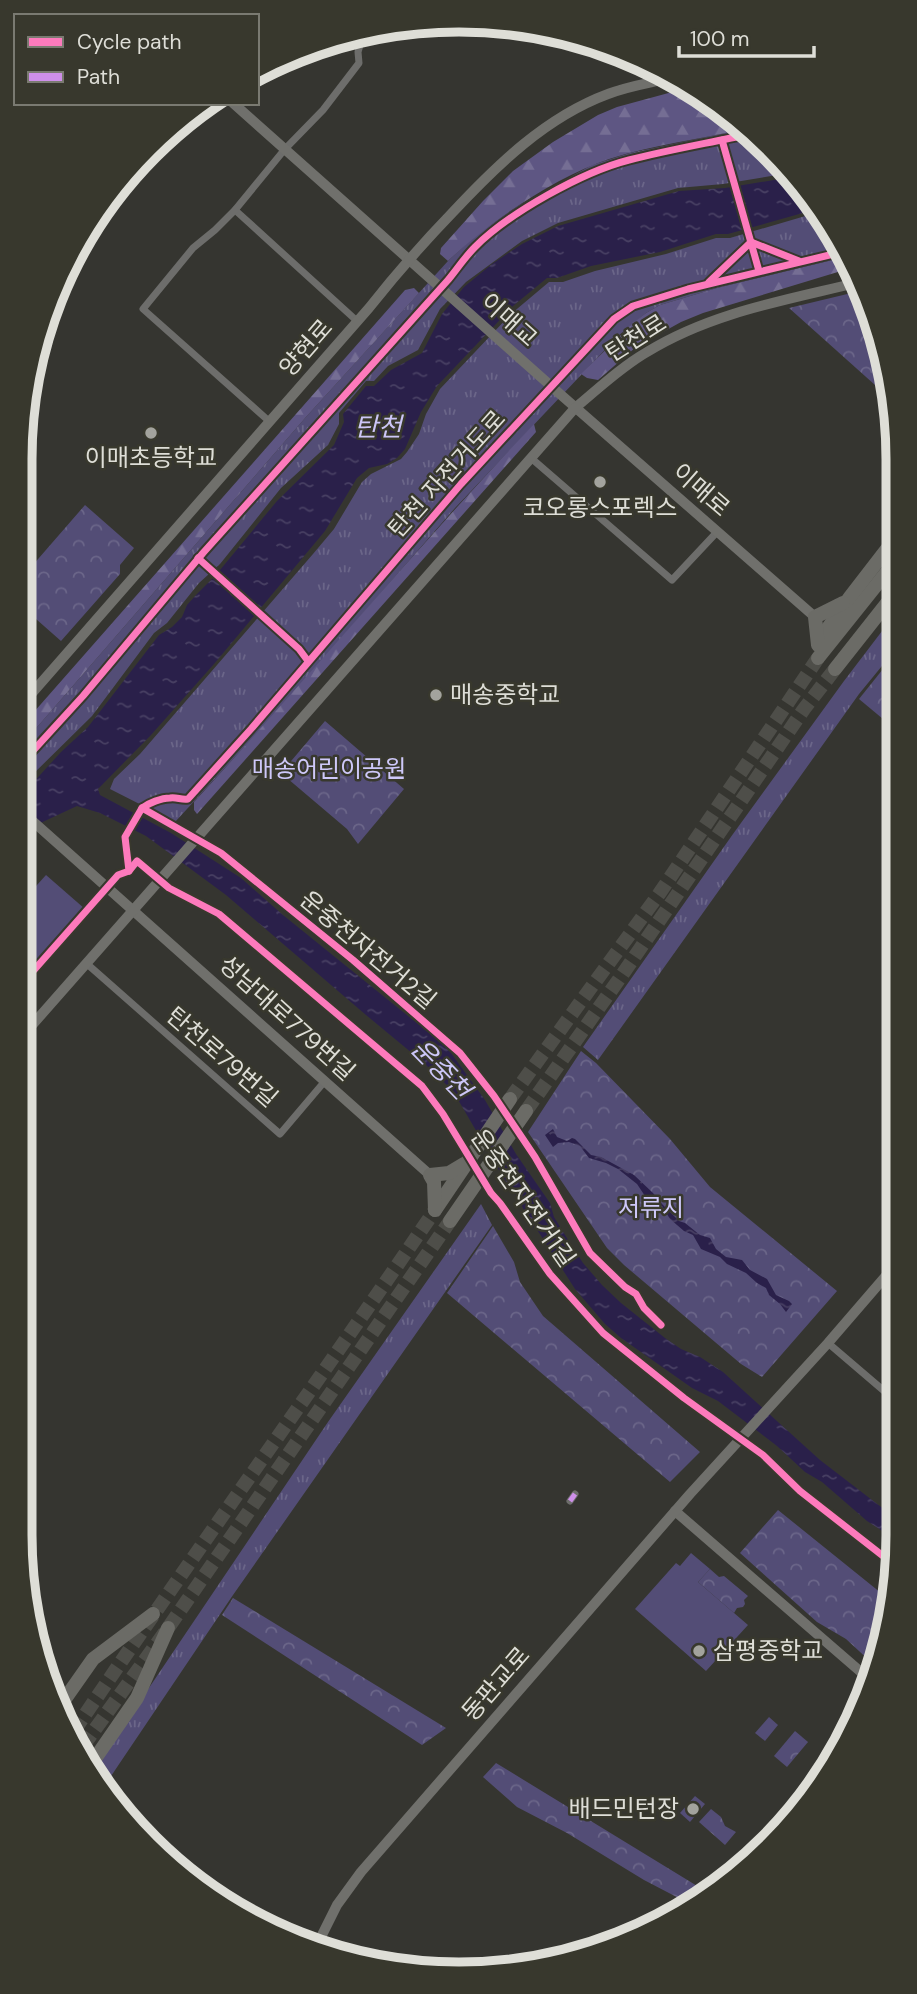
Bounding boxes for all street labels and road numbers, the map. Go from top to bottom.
street label: 이매교 [474,286,544,353]
street label: 탄천로 [599,307,672,368]
street label: 양현로 [272,313,339,383]
street label: 탄천 자전거도로 [381,403,512,544]
street label: 이매로 [666,456,736,523]
street label: 운중천자전거2길 [294,884,443,1016]
street label: 성남대로779번길 [213,948,362,1087]
street label: 탄천로79번길 [160,1000,284,1113]
street label: 운중천자전거1길 [464,1122,583,1273]
street label: 동판교로 [455,1640,536,1727]

